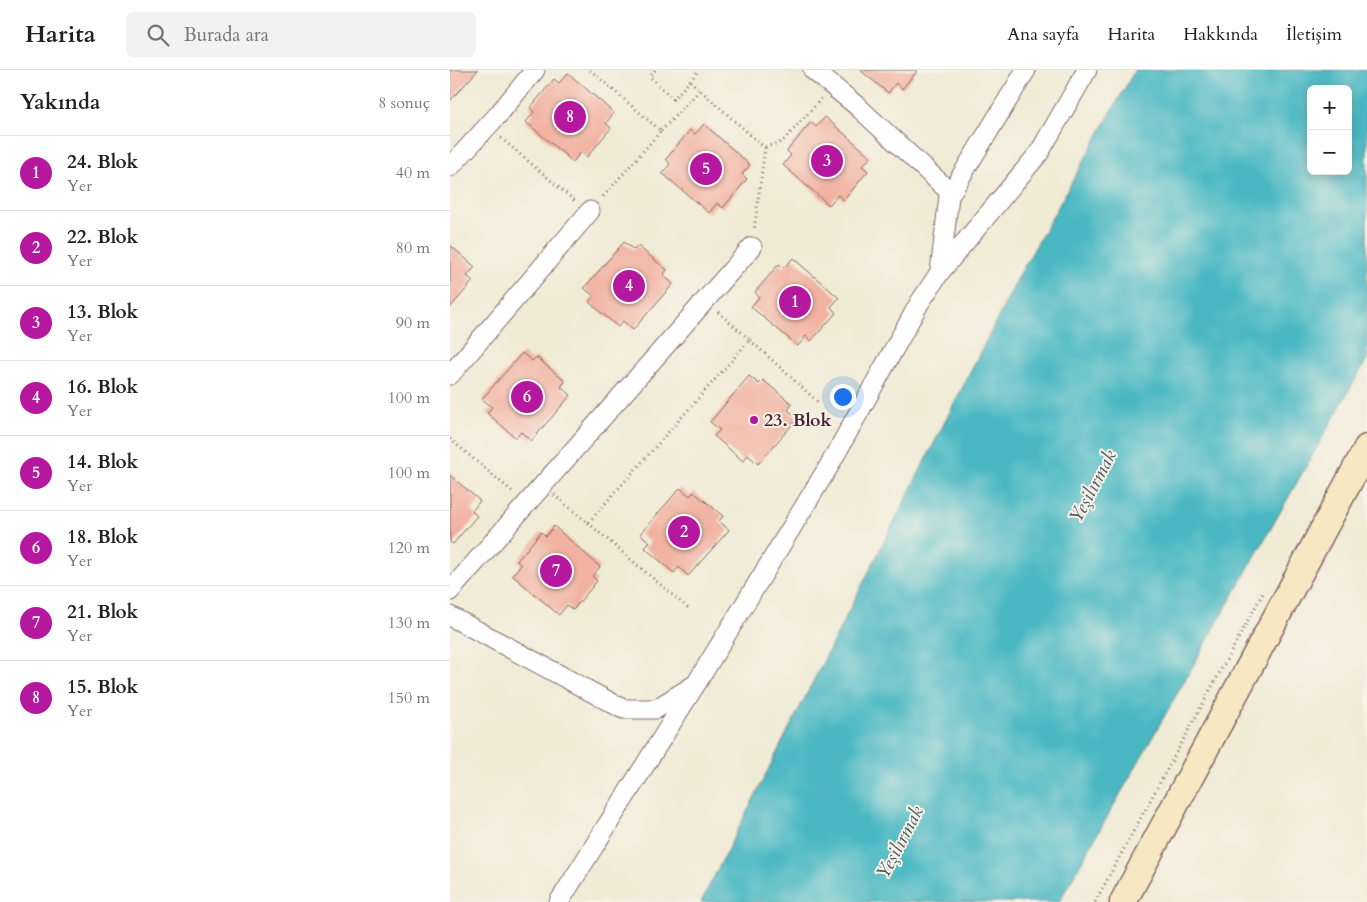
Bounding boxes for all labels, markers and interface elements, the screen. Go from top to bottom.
search box [126,12,476,57]
text: Harita [25,18,96,51]
icon: search [144,21,172,49]
text: Burada ara [184,22,269,48]
text: Ana sayfa [1007,22,1079,47]
text: Harita [1107,22,1155,47]
text: Hakkında [1183,22,1258,47]
text: İletişim [1286,22,1342,47]
map controls [1307,85,1352,175]
button: + [1307,85,1352,130]
text: Yakında [20,88,100,117]
text: 8 sonuç [378,92,430,114]
pin: 8 [554,98,586,136]
button: − [1307,130,1352,175]
pin: 3 [811,142,843,180]
text: 24. Blok [67,149,138,175]
pin: 5 [690,150,722,188]
text: 1 [32,162,40,184]
text: 40 m [396,162,430,184]
text: Yer [67,175,92,197]
text: 22. Blok [67,224,138,250]
text: 2 [32,237,40,259]
text: 80 m [396,237,430,259]
text: Yer [67,250,92,272]
pin: 4 [613,267,645,305]
pin: 1 [779,283,811,321]
text: 13. Blok [67,299,138,325]
text: 3 [32,312,40,334]
text: 90 m [396,312,430,334]
text: Yer [67,325,92,347]
text: 16. Blok [67,374,138,400]
pin: 6 [511,378,543,416]
your location [830,384,856,410]
text: 4 [32,387,40,409]
text: 100 m [388,387,430,409]
text: Yer [67,400,92,422]
place label: 23. Blok [764,408,832,433]
marker: 23. Blok [748,414,760,426]
water label: Yeşilırmak [1063,445,1123,528]
text: 14. Blok [67,449,138,475]
text: 5 [32,462,40,484]
text: 100 m [388,462,430,484]
text: Yer [67,475,92,497]
pin: 2 [668,513,700,551]
text: 18. Blok [67,524,138,550]
text: 6 [32,537,40,559]
text: 120 m [388,537,430,559]
text: Yer [67,550,92,572]
pin: 7 [540,552,572,590]
text: 21. Blok [67,599,138,625]
text: 7 [32,612,40,634]
text: 130 m [388,612,430,634]
text: Yer [67,625,92,647]
text: 15. Blok [67,674,138,700]
text: 8 [32,687,40,709]
text: 150 m [388,687,430,709]
text: Yer [67,700,92,722]
water label: Yeşilırmak [870,801,930,884]

